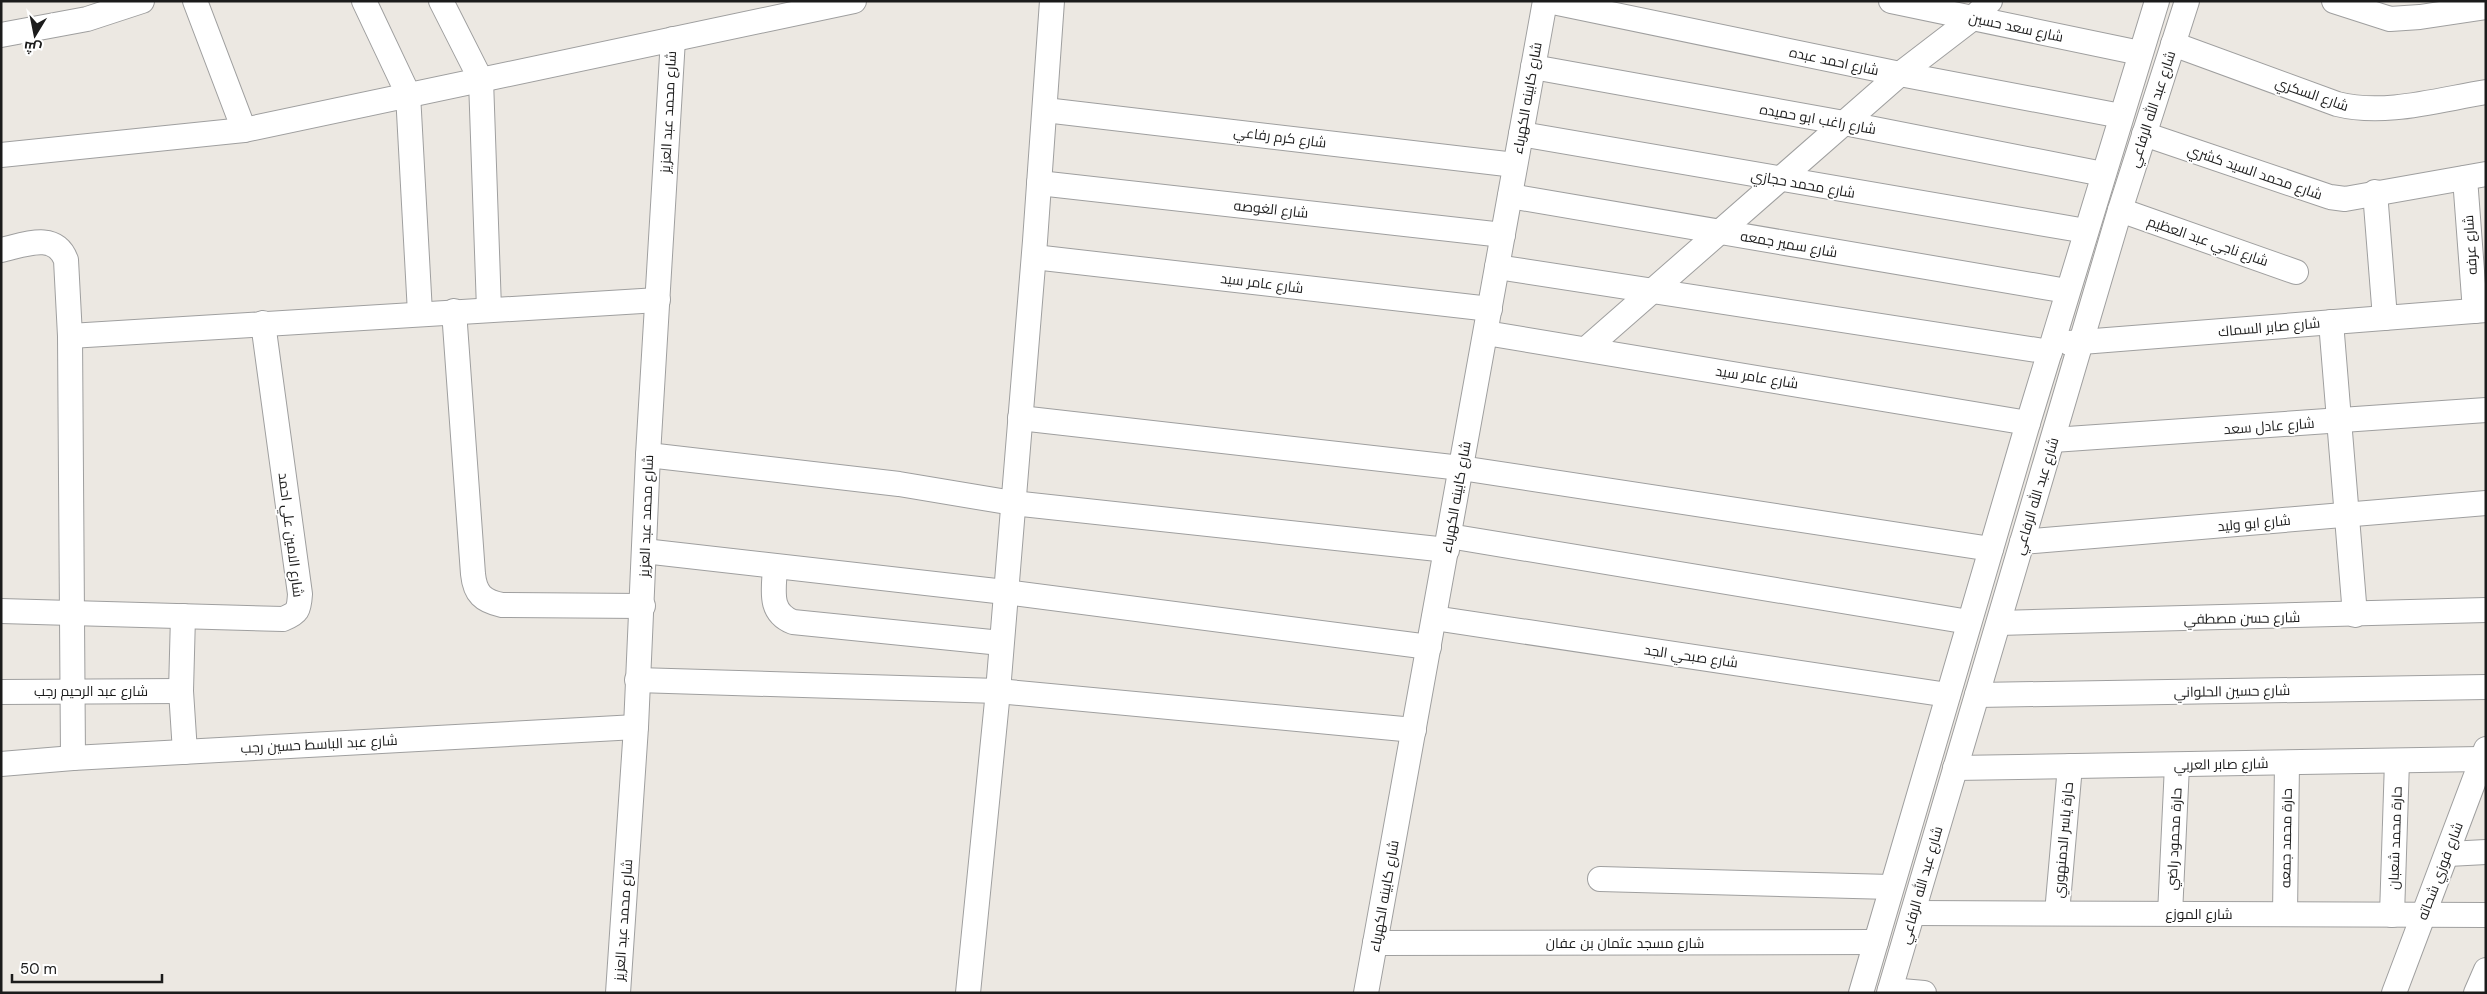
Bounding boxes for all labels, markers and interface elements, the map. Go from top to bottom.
street label: شارع سعد حسين [1967,8,2065,46]
north arrow [10,10,60,60]
text: ش [22,37,43,58]
street label: شارع كابينه الكهرباء [1508,41,1546,155]
street label: شارع احمد عبده [1788,43,1880,79]
street label: شارع عبد الله الرفاعي [2125,48,2182,171]
street label: شارع محمد عبد العزيز [656,50,680,175]
street label: شارع السكري [2272,73,2351,118]
street label: شارع راغب ابو حميده [1758,100,1878,138]
street label: شارع كرم رفاعي [1232,122,1327,155]
street label: شارع محمد السيد كشري [2184,141,2325,206]
street label: شارع محمد حجازي [1749,166,1857,205]
street label: شارع الغوصه [1233,196,1309,222]
street label: شارع ناجي عبد العظيم [2144,212,2271,273]
street label: شارع عرفه [2459,214,2481,276]
street label: شارع سمير جمعه [1739,227,1839,261]
street label: شارع عامر سيد [1220,269,1304,297]
street label: شارع صابر السماك [2217,314,2321,340]
street label: شارع عامر سيد [1714,362,1800,392]
street label: شارع عادل سعد [2223,414,2315,438]
street label: شارع عبد الله الرفاعي [2010,435,2065,558]
street label: شارع كابينه الكهرباء [1437,440,1475,554]
street label: شارع محمد عبد العزيز [635,455,657,578]
street label: شارع الامين علي احمد [271,472,308,599]
street label: شارع ابو وليد [2217,511,2291,535]
street label: شارع حسن مصطفي [2184,608,2301,631]
street label: شارع صبحي الجد [1643,641,1739,674]
street label: شارع حسين الحلواني [2174,681,2291,704]
street label: شارع عبد الرحيم رجب [34,682,148,701]
street label: شارع عبد الباسط حسين رجب [240,731,398,757]
street label: شارع صابر العربي [2173,754,2269,777]
street label: حارة ياسر الدمنهوري [2049,781,2080,899]
street label: حارة محمد شعبان [2384,786,2406,890]
street label: حارة محمود راضي [2162,787,2188,891]
street label: حارة محمد جمعه [2276,788,2296,888]
street label: شارع فوزي شحاته [2413,820,2470,924]
street label: شارع عبد الله الرفاعي [1896,824,1949,947]
street label: شارع كابينه الكهرباء [1365,839,1403,953]
street label: شارع محمد عبد العزيز [610,858,636,983]
street label: شارع الموزع [2165,905,2233,923]
street label: شارع مسجد عثمان بن عفان [1546,934,1704,952]
scale bar [12,952,162,984]
text: 50 m [20,959,57,979]

